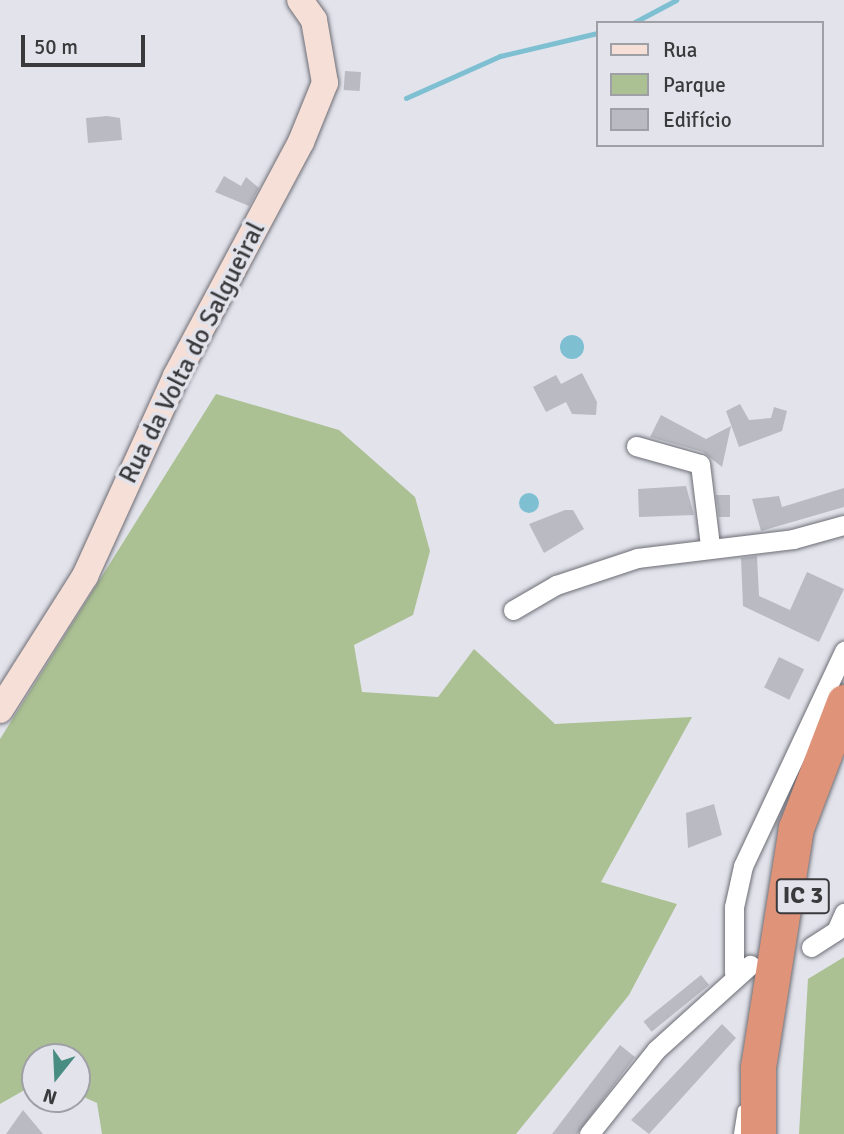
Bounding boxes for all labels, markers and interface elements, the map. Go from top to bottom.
scale bar [24,21,149,65]
legend [596,21,823,147]
text: 50 m [34,34,78,60]
text: Rua [663,37,697,63]
text: Parque [663,72,726,98]
text: Edifício [663,107,732,133]
street label: Rua da Volta do Salgueiral [113,217,273,489]
road number: IC 3 [775,876,831,916]
north arrow [21,1043,91,1113]
text: N [40,1083,60,1110]

